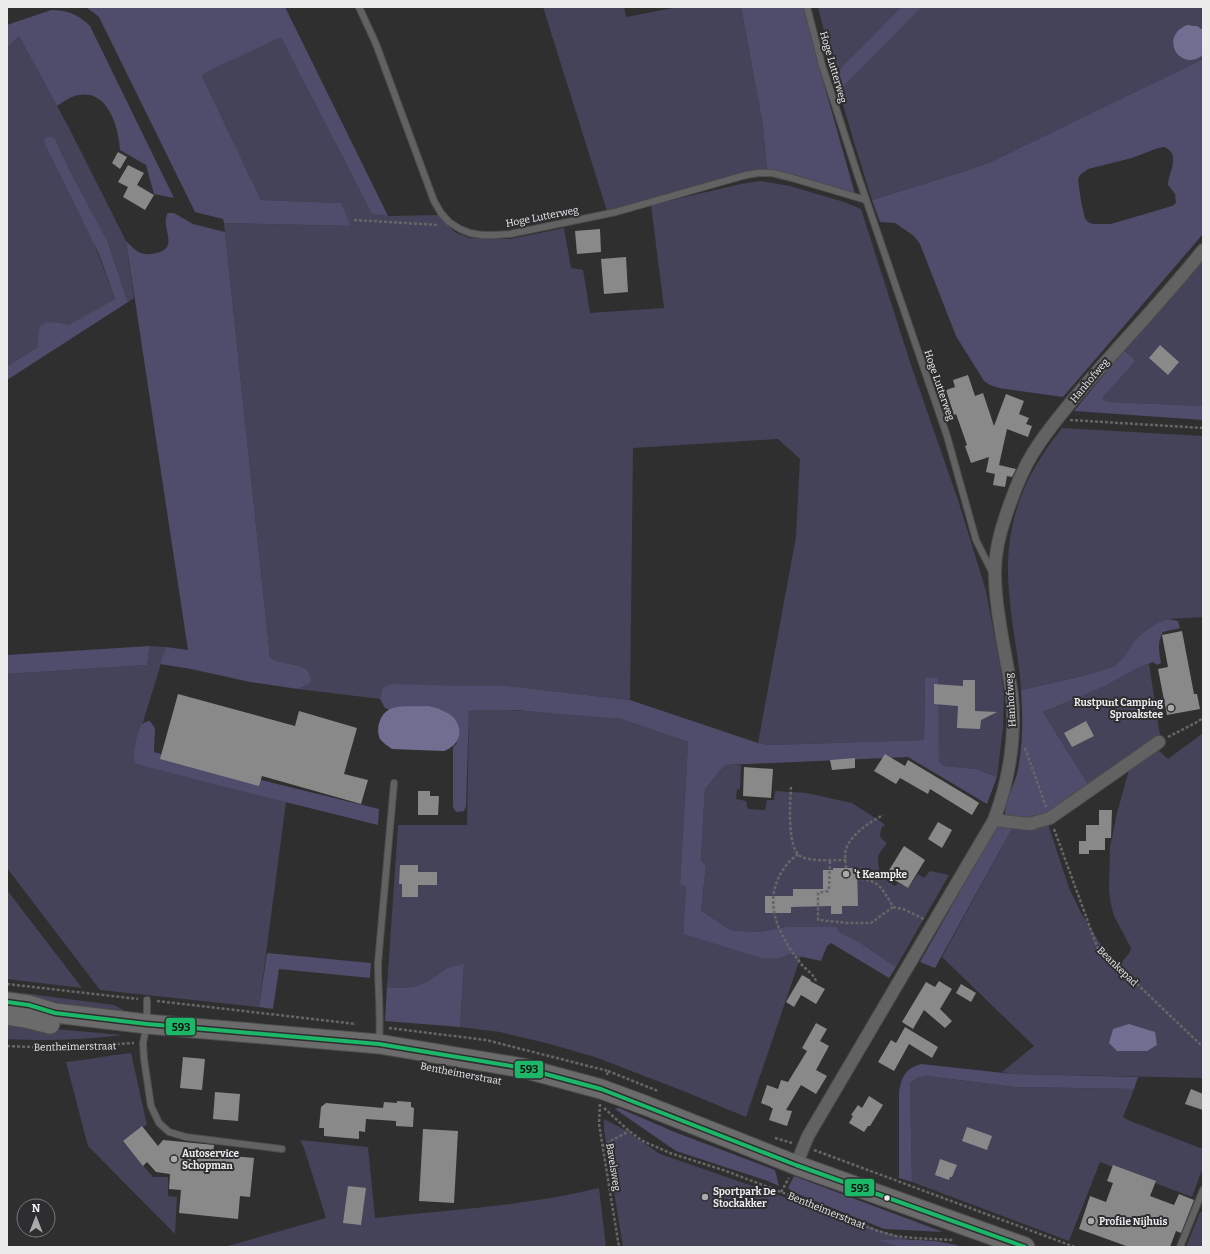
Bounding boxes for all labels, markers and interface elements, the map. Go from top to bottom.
street label: Hoge Lutterweg [817,30,849,105]
street label: Hoge Lutterweg [505,204,580,230]
street label: Hoge Lutterweg [921,348,957,423]
street label: Hanhofweg [1068,356,1112,405]
street label: Hanhofweg [1003,672,1019,727]
place label: Rustpunt Camping Sproakstee [1074,697,1163,721]
marker: Rustpunt Camping Sproakstee [1166,703,1176,713]
marker: 't Keampke [841,869,851,879]
place label: 't Keampke [854,869,907,881]
street label: Beankepad [1095,944,1140,989]
line badge: 593 [165,1017,196,1036]
text: 593 [172,1021,190,1034]
street label: Bentheimerstraat [34,1040,117,1054]
street label: Bentheimerstraat [419,1060,503,1088]
line badge: 593 [514,1060,544,1079]
text: 593 [520,1063,538,1076]
street label: Bavelsweg [603,1142,623,1192]
place label: Autoservice Schopman [182,1148,240,1172]
marker: Autoservice Schopman [169,1154,179,1164]
line badge: 593 [844,1178,875,1197]
text: 593 [851,1182,869,1195]
place label: Sportpark De Stockakker [713,1186,776,1210]
street label: Bentheimerstraat [786,1190,868,1232]
marker: Sportpark De Stockakker [700,1192,710,1202]
unlabelled marker [882,1193,892,1203]
north arrow [16,1198,56,1238]
text: N [32,1202,41,1215]
marker: Profile Nijhuis [1086,1216,1096,1226]
place label: Profile Nijhuis [1099,1216,1167,1228]

